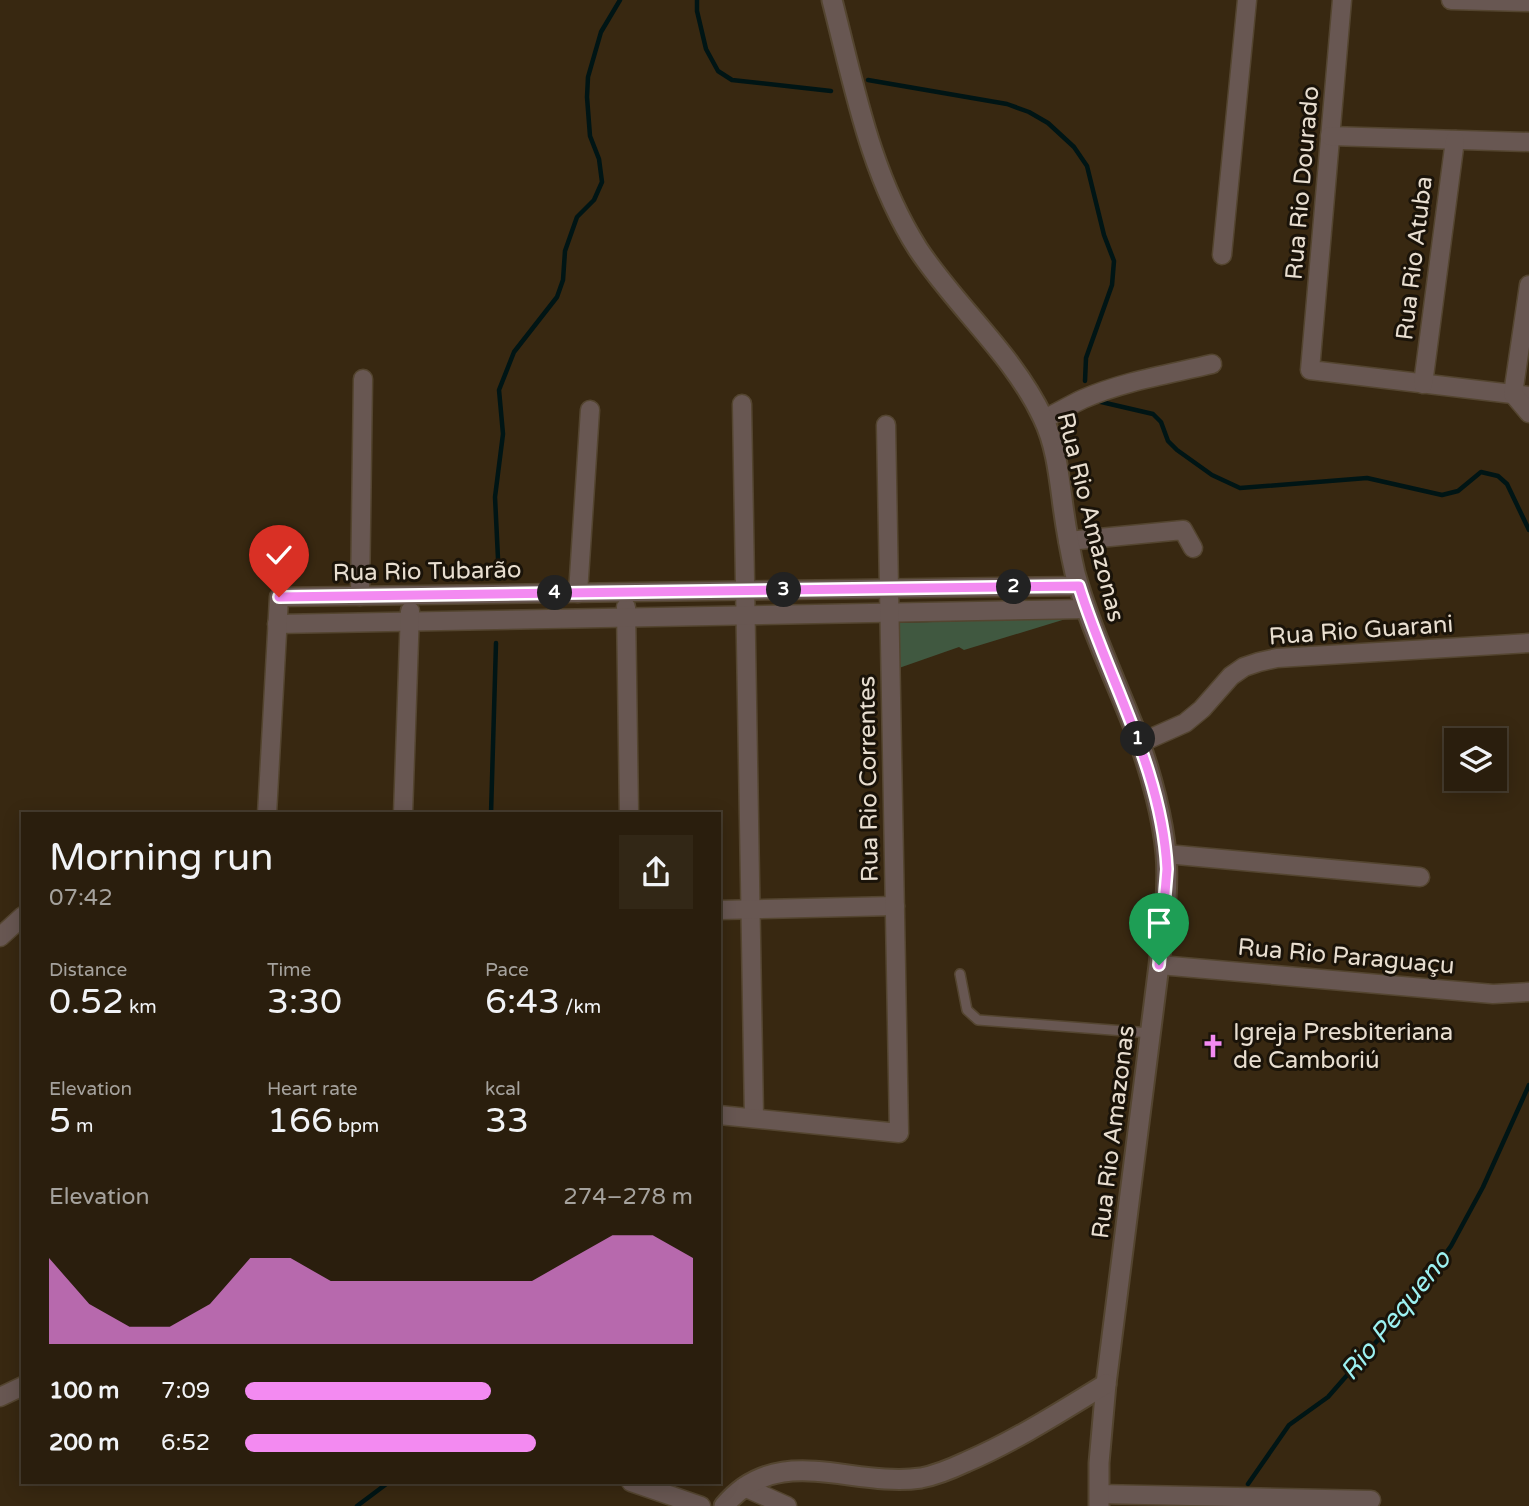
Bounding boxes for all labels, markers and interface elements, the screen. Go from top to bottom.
street label: Rua Rio Dourado [1280,85,1325,281]
street label: Rua Rio Atuba [1390,174,1439,342]
street label: Rua Rio Amazonas [1050,409,1131,625]
pin [249,525,309,597]
icon: check [260,536,298,574]
street label: Rua Rio Tubarão [332,555,522,588]
pin: 2 [996,570,1032,604]
pin: 3 [766,572,802,608]
text: 2 [1008,575,1019,597]
pin: 4 [538,576,572,610]
text: 3 [778,578,789,600]
text: 4 [549,581,560,603]
street label: Rua Rio Guarani [1268,610,1454,651]
street label: Rua Rio Correntes [852,676,885,882]
pin: 1 [1120,722,1156,756]
text: 1 [1132,727,1143,749]
map controls [1444,728,1507,791]
button: layers [1444,728,1507,791]
text: Morning run [49,835,273,881]
button: share [619,835,693,909]
text: 07:42 [49,884,113,912]
pin [1129,893,1189,965]
icon: arrive [1140,904,1178,942]
street label: Rua Rio Paraguaçu [1236,933,1456,980]
text: Distance [49,959,127,981]
text: Time [267,959,311,981]
text: Pace [485,959,529,981]
text: 0.52 [49,981,124,1023]
text: 3:30 [267,981,342,1023]
text: 6:43 [485,981,560,1023]
text: km [124,996,157,1018]
text: /km [560,996,601,1018]
place label: Igreja Presbiteriana de Camboriú [1233,1018,1453,1075]
street label: Rua Rio Amazonas [1086,1024,1141,1240]
church icon: Igreja Presbiteriana de Camboriú [1199,1032,1227,1060]
text: Elevation [49,1078,132,1100]
text: Heart rate [267,1078,358,1100]
text: kcal [485,1078,521,1100]
text: 5 [49,1100,71,1142]
text: 166 [267,1100,333,1142]
text: 33 [485,1100,529,1142]
text: m [71,1115,93,1137]
text: bpm [333,1115,379,1137]
text: Elevation [49,1183,150,1211]
text: 274–278 m [563,1183,693,1211]
water label: Rio Pequeno [1334,1243,1458,1386]
text: 100 m [49,1377,119,1405]
text: 7:09 [161,1377,210,1405]
text: 200 m [49,1429,119,1457]
text: 6:52 [161,1429,210,1457]

